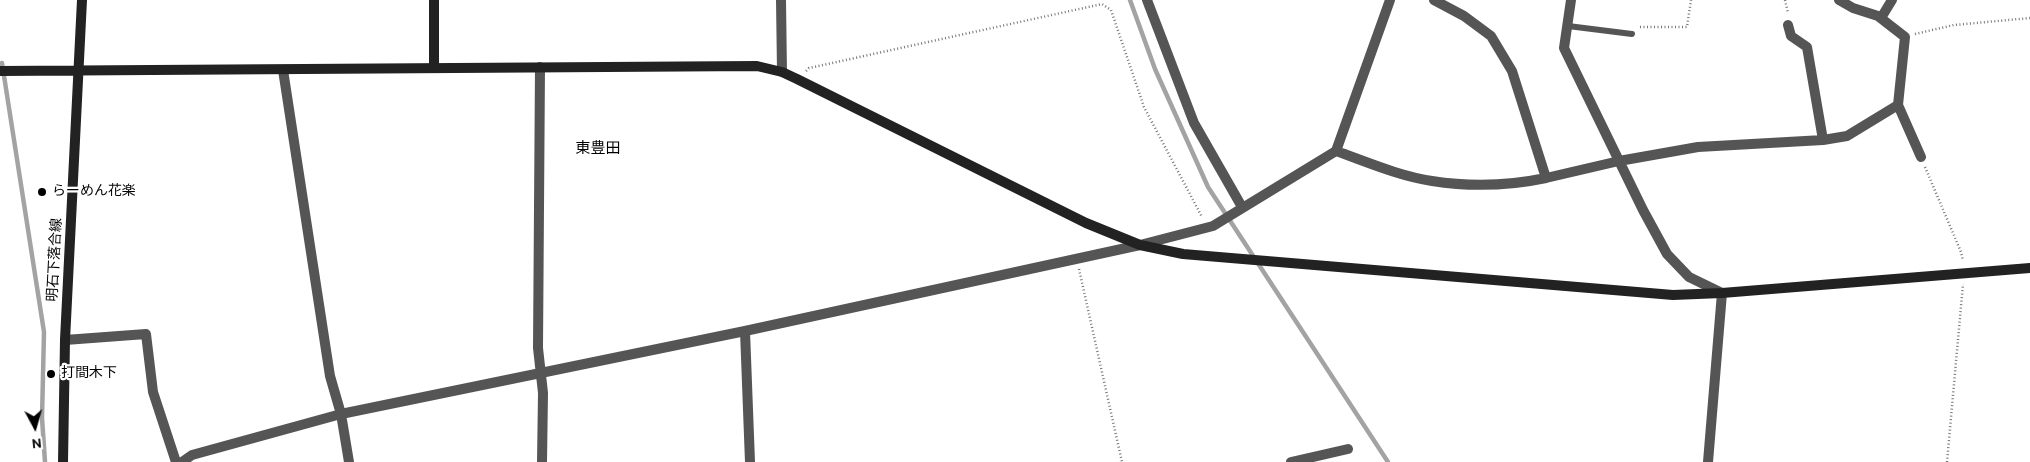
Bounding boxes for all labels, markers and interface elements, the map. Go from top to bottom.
district label: 東豊田 [576,141,620,159]
place label: らーめん花楽 [52,184,136,200]
marker: らーめん花楽 [36,186,48,198]
street label: 明石下落合線 [45,218,67,302]
place label: 打間木下 [61,366,117,382]
marker: 打間木下 [45,368,57,380]
north arrow [10,402,60,452]
text: N [31,433,43,451]

